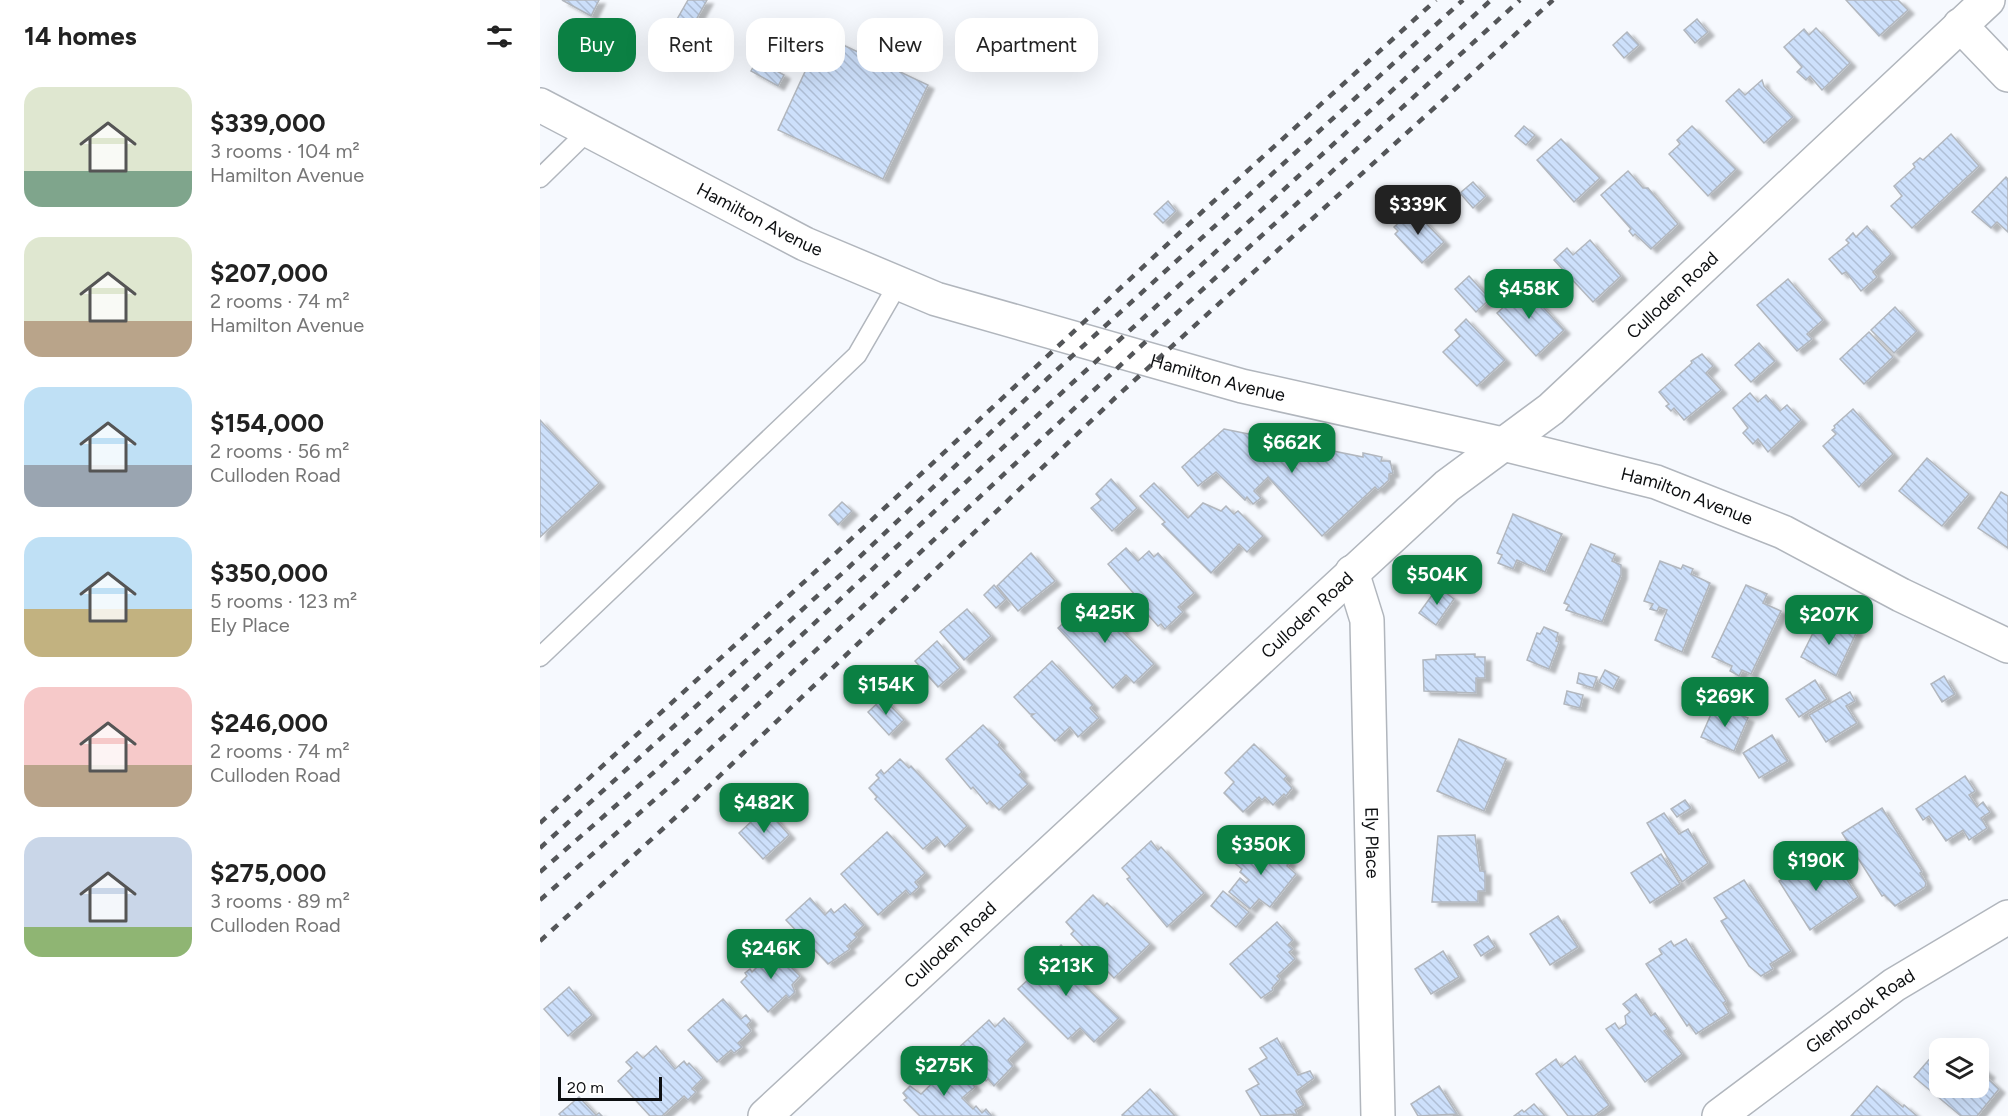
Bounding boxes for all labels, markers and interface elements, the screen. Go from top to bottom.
chip: Buy [558,18,636,72]
chip: Rent [648,18,734,72]
chip: Filters [746,18,845,72]
chip: New [857,18,943,72]
chip: Apartment [955,18,1098,72]
text: 14 homes [24,20,137,52]
icon: filters [483,20,516,53]
text: $339,000 [210,107,326,139]
icon: home [72,111,144,183]
text: 3 rooms · 104 m² [210,139,360,163]
text: Hamilton Avenue [210,163,364,187]
street label: Hamilton Avenue [693,178,826,261]
pin: $339K [1376,185,1460,236]
text: $339K [1389,192,1447,216]
street label: Culloden Road [1622,247,1723,344]
text: $207,000 [210,257,328,289]
icon: home [72,261,144,333]
pin: $458K [1487,269,1571,320]
text: $458K [1499,276,1559,300]
text: 2 rooms · 74 m² [210,289,350,313]
text: Hamilton Avenue [210,313,364,337]
street label: Hamilton Avenue [1148,349,1287,406]
text: $154,000 [210,407,324,439]
icon: home [72,411,144,483]
pin: $662K [1250,423,1334,474]
text: $662K [1262,430,1322,454]
text: 2 rooms · 56 m² [210,439,349,463]
text: Culloden Road [210,463,341,487]
street label: Hamilton Avenue [1619,463,1756,530]
pin: $504K [1395,555,1479,606]
text: $350,000 [210,557,328,589]
icon: home [72,561,144,633]
text: $504K [1406,562,1468,586]
street label: Culloden Road [1256,567,1358,663]
text: 5 rooms · 123 m² [210,589,357,613]
pin: $425K [1063,593,1147,644]
pin: $207K [1787,595,1871,646]
text: $425K [1075,600,1135,624]
text: $207K [1799,602,1859,626]
text: Ely Place [210,613,290,637]
pin: $154K [844,665,928,716]
text: $154K [857,672,915,696]
pin: $269K [1683,677,1767,728]
text: $269K [1695,684,1755,708]
text: $246,000 [210,707,328,739]
icon: home [72,711,144,783]
text: 2 rooms · 74 m² [210,739,350,763]
text: Culloden Road [210,763,341,787]
pin: $482K [722,783,806,834]
text: $482K [734,790,794,814]
street label: Ely Place [1360,807,1384,879]
pin: $350K [1219,825,1303,876]
text: $350K [1231,832,1291,856]
pin: $190K [1774,841,1858,892]
text: $190K [1787,848,1845,872]
text: $275,000 [210,857,326,889]
icon: home [72,861,144,933]
text: 3 rooms · 89 m² [210,889,350,913]
street label: Culloden Road [899,897,1001,993]
text: Culloden Road [210,913,341,937]
pin: $246K [729,929,813,980]
text: $246K [741,936,801,960]
pin: $213K [1024,946,1108,997]
text: $213K [1038,953,1094,977]
street label: Glenbrook Road [1801,964,1919,1058]
map controls [1929,1038,1989,1098]
button: layers [1929,1038,1989,1098]
pin: $275K [902,1046,986,1097]
text: $275K [915,1053,973,1077]
scale bar [558,1074,662,1102]
text: 20 m [567,1078,604,1097]

